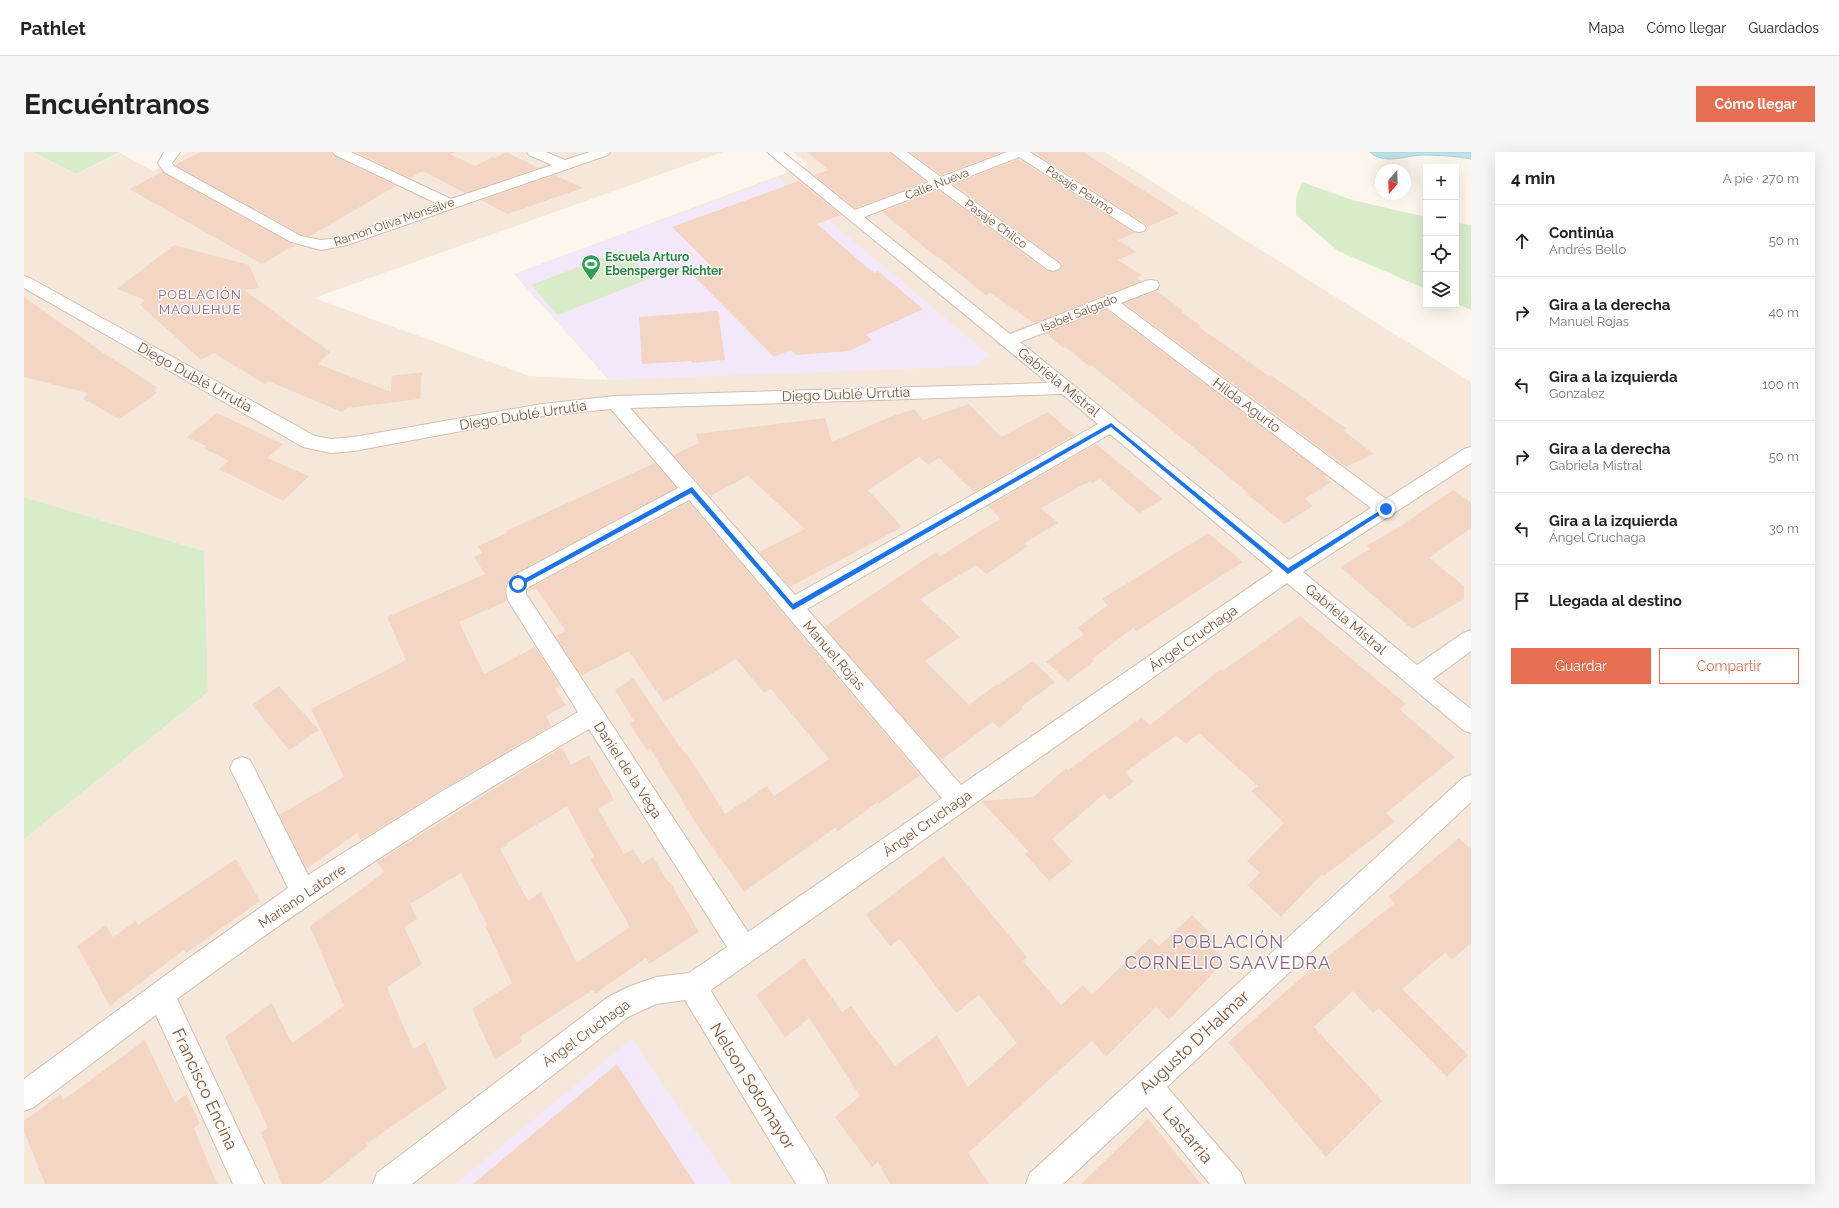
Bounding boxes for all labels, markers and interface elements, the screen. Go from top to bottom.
text: Pathlet [20,17,86,39]
text: Mapa [1588,20,1624,36]
text: Cómo llegar [1646,20,1726,36]
text: Guardados [1748,20,1819,36]
button: Cómo llegar [1696,86,1815,122]
text: Encuéntranos [24,88,210,121]
street label: Pasaje Peumo [1043,163,1117,217]
north arrow [1375,164,1411,200]
map controls [1423,164,1459,308]
button: + [1423,164,1459,200]
street label: Calle Nueva [903,165,971,203]
text: 4 min [1511,168,1555,188]
text: A pie · 270 m [1723,171,1799,186]
street label: Ramon Oliva Monsalve [332,195,456,249]
street label: Pasaje Chilco [962,197,1030,251]
button: − [1423,200,1459,236]
text: Continúa [1549,224,1614,242]
icon: ahead [1511,230,1533,252]
text: 50 m [1769,233,1799,248]
button: locate [1423,236,1459,272]
text: Andrés Bello [1549,242,1626,257]
place label: Escuela Arturo Ebensperger Richter [605,250,723,278]
sports icon: Escuela Arturo Ebensperger Richter [580,253,602,281]
button: layers [1423,272,1459,308]
district label: POBLACIÓN MAQUEHUE [158,287,242,317]
street label: Isabel Salgado [1039,291,1119,335]
text: Gira a la derecha [1549,296,1670,314]
icon: right [1511,302,1533,324]
text: 40 m [1769,305,1799,320]
text: Manuel Rojas [1549,314,1629,329]
street label: Diego Dublé Urrutia [135,339,255,415]
street label: Gabriela Mistral [1015,344,1103,420]
text: Gira a la izquierda [1549,368,1678,386]
street label: Hilda Agurto [1210,374,1284,436]
icon: left [1511,374,1533,396]
text: 100 m [1762,377,1799,392]
street label: Diego Dublé Urrutia [782,384,910,404]
text: Gonzalez [1549,386,1605,401]
street label: Diego Dublé Urrutia [458,397,588,433]
text: Gira a la derecha [1549,440,1670,458]
icon: right [1511,446,1533,468]
text: 50 m [1769,449,1799,464]
text: Gabriela Mistral [1549,458,1642,473]
route end [1377,500,1395,518]
text: Gira a la izquierda [1549,512,1678,530]
icon: left [1511,518,1533,540]
text: 30 m [1769,521,1799,536]
text: Ángel Cruchaga [1549,530,1646,545]
route start [509,575,527,593]
street label: Gabriela Mistral [1302,581,1390,658]
icon: arrive [1511,590,1533,612]
text: Llegada al destino [1549,592,1682,610]
street label: Ángel Cruchaga [1145,601,1240,674]
street label: Manuel Rojas [800,617,868,693]
button: Guardar [1511,648,1651,684]
button: Compartir [1659,648,1799,684]
street label: Daniel de la Vega [591,719,665,821]
street label: Ángel Cruchaga [879,786,974,859]
street label: Mariano Latorre [255,861,349,931]
district label: POBLACIÓN CORNELIO SAAVEDRA [1125,930,1331,973]
street label: Augusto D'Halmar [1135,986,1253,1098]
street label: Ángel Cruchaga [539,995,633,1070]
street label: Nelson Sotomayor [706,1019,800,1153]
street label: Francisco Encina [168,1025,242,1153]
street label: Lastarria [1159,1103,1217,1167]

